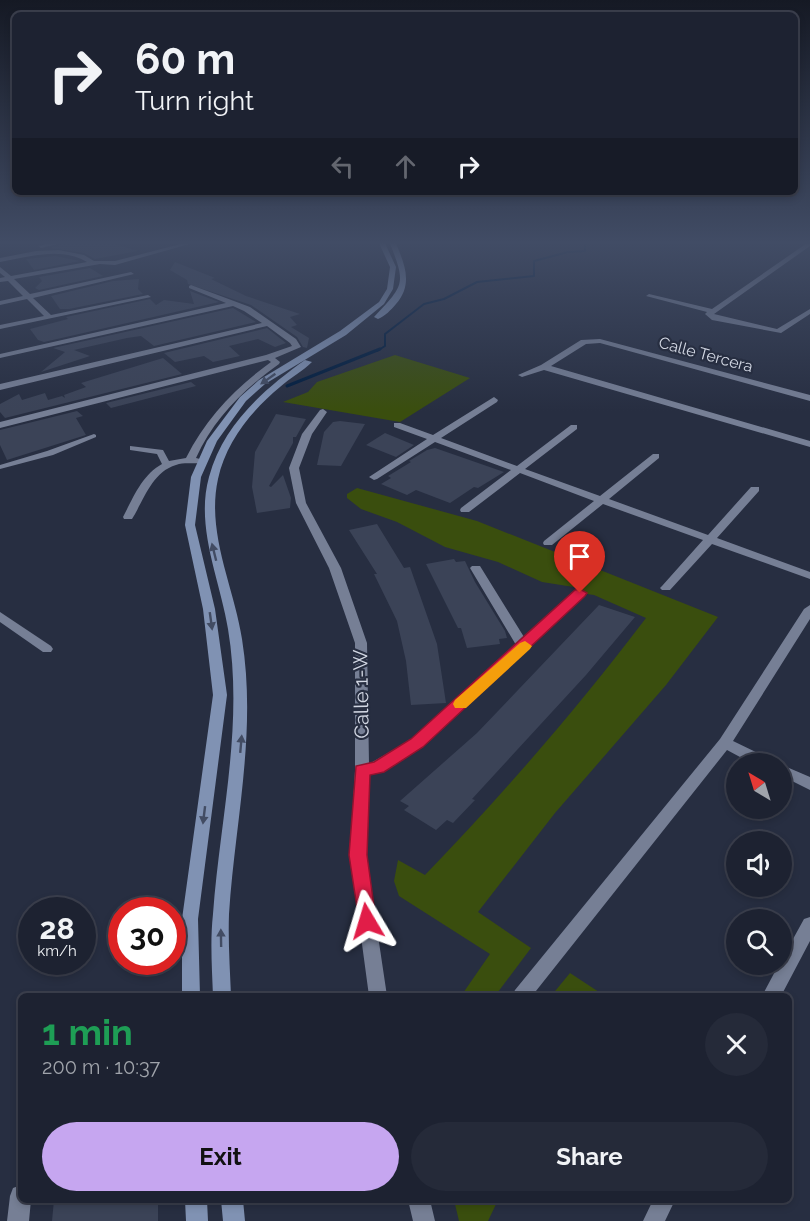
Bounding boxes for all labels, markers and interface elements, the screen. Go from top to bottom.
text: 60 m [135,35,235,84]
icon: right [36,36,114,114]
text: Turn right [135,85,254,116]
icon: left [326,150,359,183]
icon: ahead [389,150,422,183]
icon: right [452,150,485,183]
street label: Calle Tercera [657,333,755,376]
one-way arrow [260,373,276,385]
pin [554,531,605,593]
icon: arrive [563,540,596,573]
one-way arrow [209,543,219,561]
one-way arrow [206,612,215,631]
street label: Calle 1-W [348,649,374,739]
one-way arrow [236,734,245,753]
north arrow [726,753,792,819]
map controls [726,753,792,975]
one-way arrow [199,805,209,824]
button: sound [726,831,792,897]
position arrow [335,889,399,953]
speed limit sign: 30 [108,897,186,975]
button: search [726,909,792,975]
text: 28 [39,911,75,946]
one-way arrow [216,928,226,947]
text: km/h [37,942,77,960]
text: 1 min [42,1011,133,1053]
button: close [705,1013,768,1076]
text: 200 m · 10:37 [42,1055,160,1079]
button: Exit [42,1122,399,1191]
button: Share [411,1122,768,1191]

